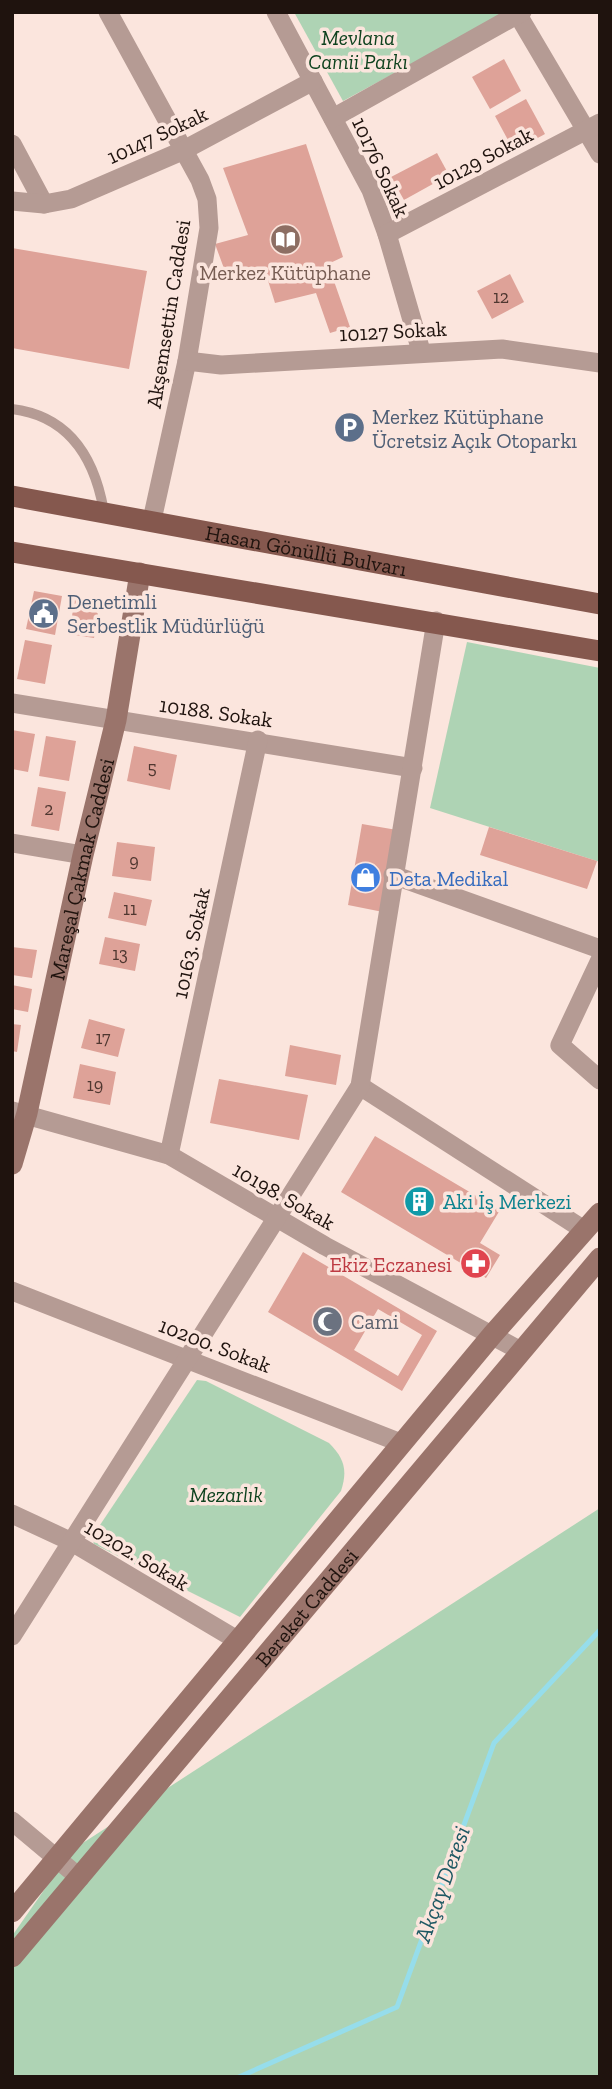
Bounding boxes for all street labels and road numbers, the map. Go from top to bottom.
street label: 10147 Sokak [103,101,211,169]
street label: 10176 Sokak [347,113,415,221]
street label: 10129 Sokak [429,121,537,195]
street label: Akşemsettin Caddesi [141,218,195,410]
street label: 10127 Sokak [339,316,447,346]
street label: Hasan Gönüllü Bulvarı [203,519,409,581]
street label: 10188. Sokak [158,692,274,732]
street label: Mareşal Çakmak Caddesi [44,755,119,983]
street label: 10163. Sokak [167,885,215,1001]
street label: 10198. Sokak [229,1157,340,1235]
street label: 10200. Sokak [155,1312,275,1378]
street label: 10202. Sokak [80,1514,194,1596]
street label: Bereket Caddesi [250,1543,363,1671]

